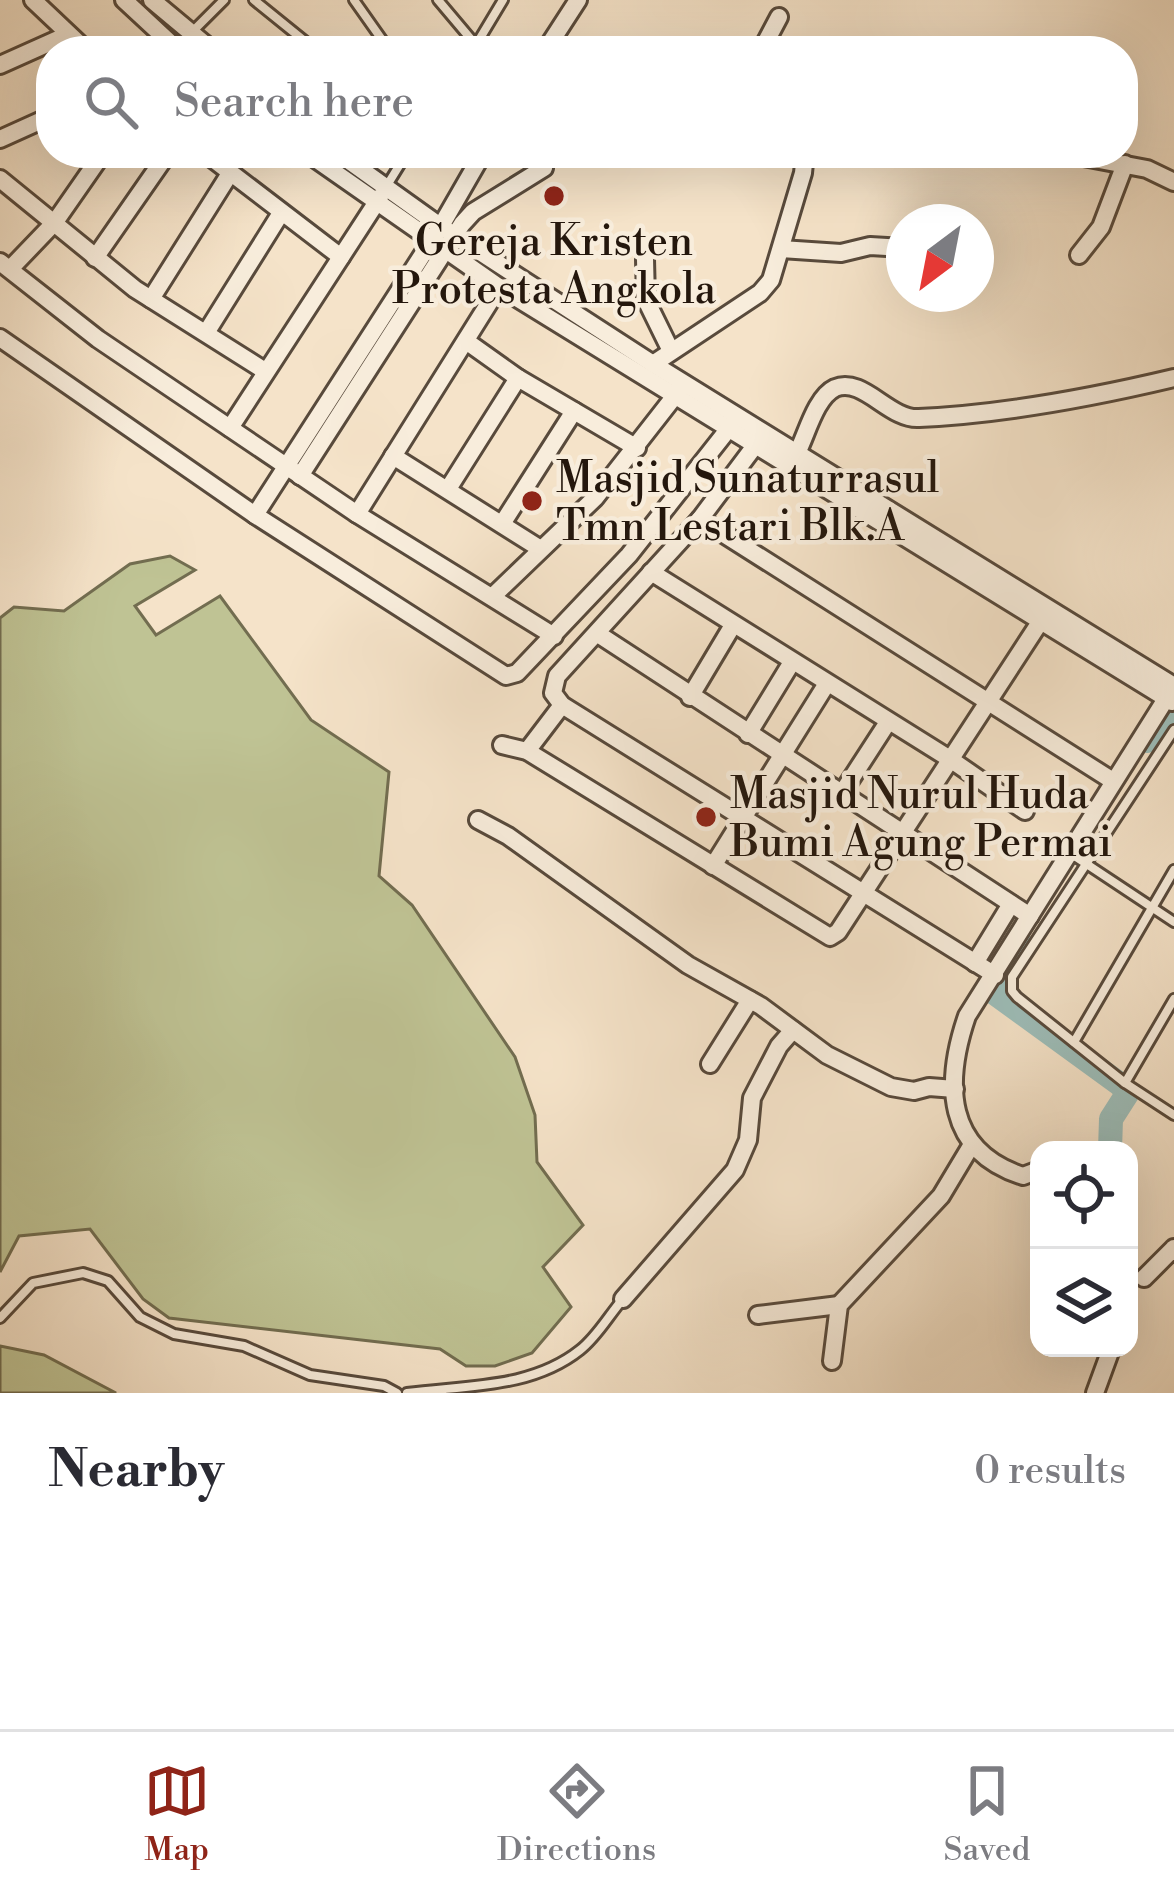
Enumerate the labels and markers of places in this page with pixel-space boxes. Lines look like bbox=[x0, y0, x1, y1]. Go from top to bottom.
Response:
marker: Gereja Kristen Protesta Angkola bbox=[541, 183, 567, 209]
place label: Gereja Kristen Protesta Angkola bbox=[392, 216, 717, 318]
place label: Masjid Sunaturrasul Tmn Lestari Blk.A bbox=[556, 453, 939, 554]
marker: Masjid Sunaturrasul Tmn Lestari Blk.A bbox=[519, 488, 545, 514]
place label: Masjid Nurul Huda Bumi Agung Permai bbox=[729, 769, 1112, 871]
marker: Masjid Nurul Huda Bumi Agung Permai bbox=[693, 804, 719, 830]

